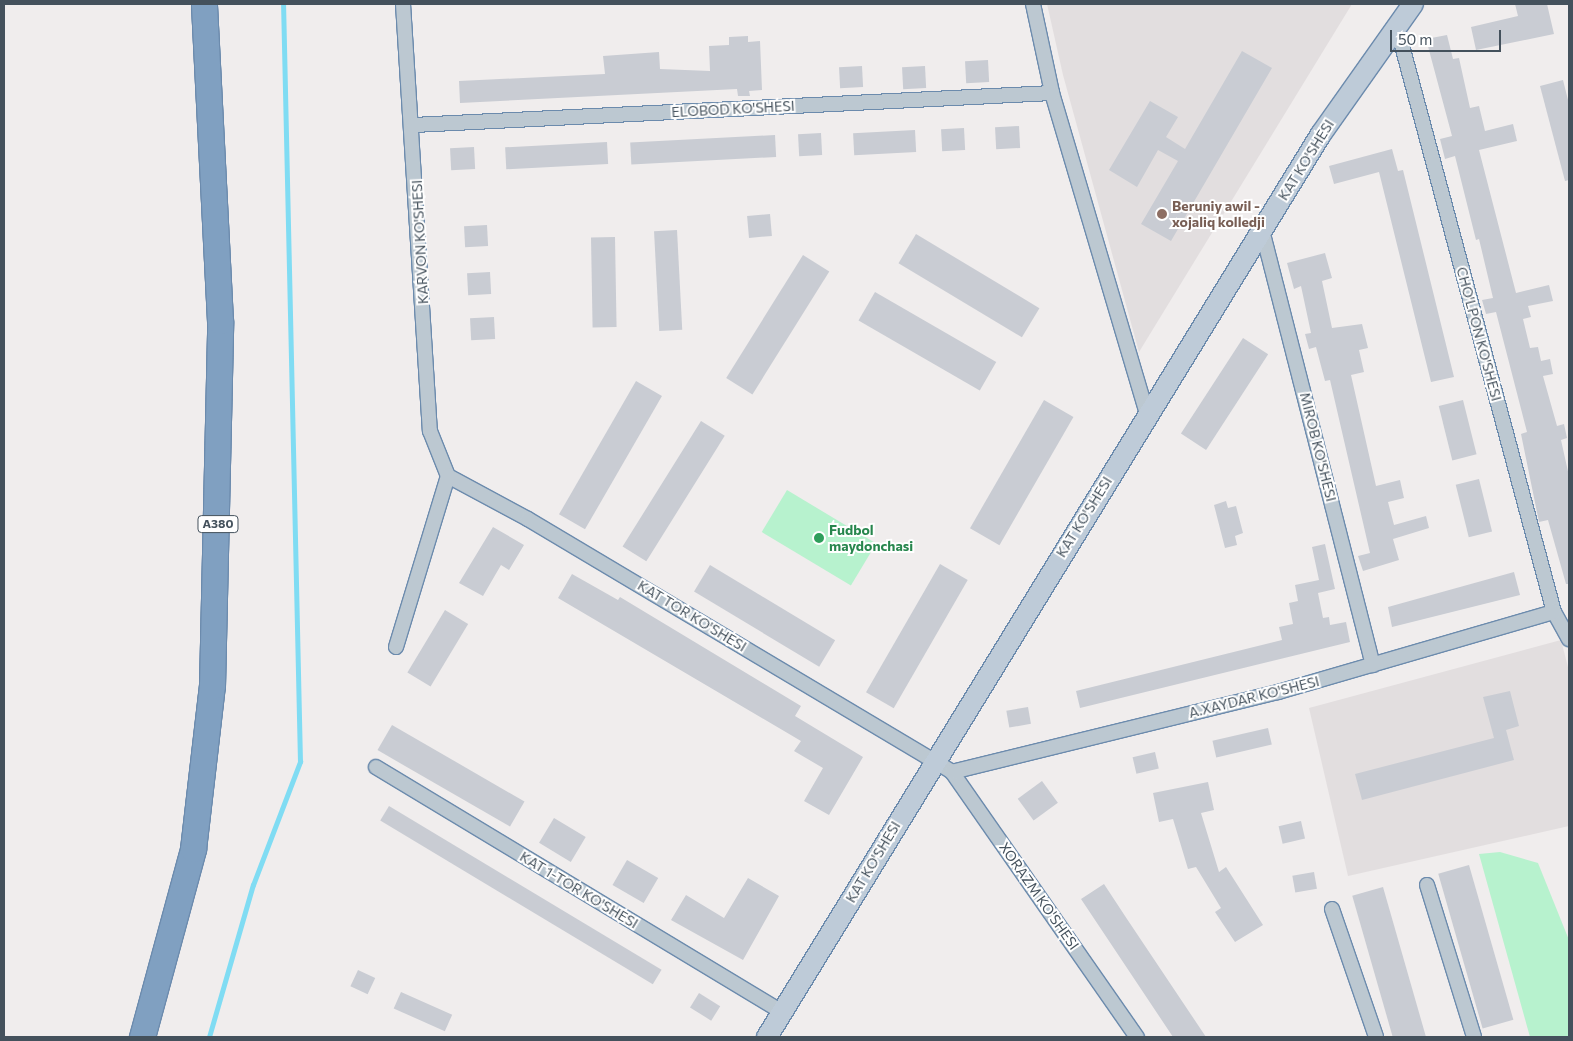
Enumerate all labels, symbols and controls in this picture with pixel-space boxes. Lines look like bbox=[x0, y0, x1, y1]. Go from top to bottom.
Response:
scale bar bbox=[1393, 20, 1504, 52]
text: 50 m bbox=[1398, 30, 1432, 48]
street label: ELOBOD KO'SHESI bbox=[671, 97, 795, 121]
street label: KAT KO'SHESI bbox=[1275, 117, 1337, 203]
street label: KARVON KO'SHESI bbox=[408, 179, 432, 305]
place label: Beruniy awil - xojaliq kolledji bbox=[1172, 198, 1265, 230]
marker: Beruniy awil - xojaliq kolledji bbox=[1156, 208, 1168, 220]
street label: CHO'LPON KO'SHESI bbox=[1453, 265, 1505, 403]
street label: MIROB KO'SHESI bbox=[1296, 391, 1340, 503]
street label: KAT KO'SHESI bbox=[1053, 474, 1115, 560]
road number: A380 bbox=[197, 514, 239, 534]
place label: Fudbol maydonchasi bbox=[829, 522, 913, 554]
marker: Fudbol maydonchasi bbox=[813, 532, 825, 544]
street label: KAT TOR KO'SHESI bbox=[635, 577, 749, 655]
street label: A.XAYDAR KO'SHESI bbox=[1187, 673, 1321, 721]
street label: KAT KO'SHESI bbox=[842, 818, 904, 906]
street label: XORAZM KO'SHESI bbox=[996, 839, 1082, 953]
street label: KAT 1-TOR KO'SHESI bbox=[517, 848, 641, 932]

